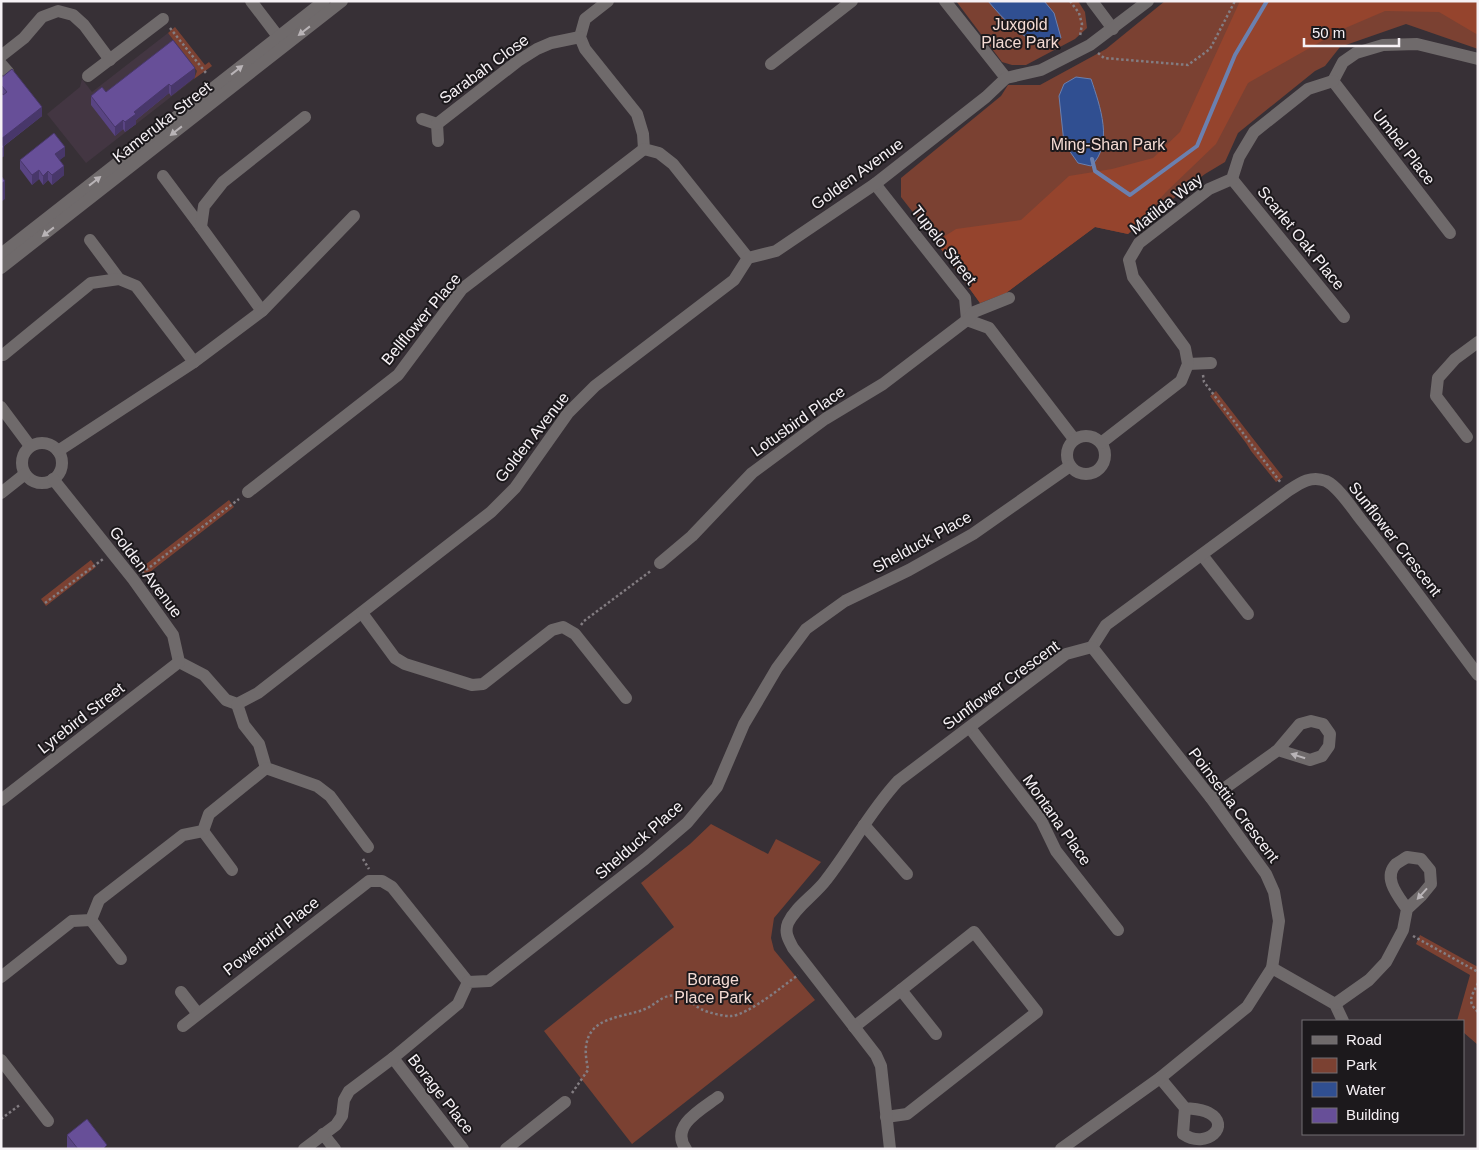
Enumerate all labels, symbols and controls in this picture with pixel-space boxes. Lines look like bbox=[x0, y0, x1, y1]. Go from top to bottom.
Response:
scale bar bbox=[1304, 15, 1399, 47]
park label: Juxgold Place Park bbox=[981, 16, 1060, 51]
text: 50 m bbox=[1312, 24, 1345, 41]
one-way arrow bbox=[298, 26, 311, 37]
street label: Sarabah Close bbox=[436, 31, 532, 107]
one-way arrow bbox=[230, 65, 243, 75]
street label: Kameruka Street bbox=[109, 78, 215, 166]
street label: Umbel Place bbox=[1369, 106, 1439, 188]
one-way arrow bbox=[170, 126, 183, 137]
street label: Golden Avenue bbox=[808, 135, 906, 213]
park label: Ming-Shan Park bbox=[1051, 136, 1166, 153]
street label: Matilda Way bbox=[1126, 170, 1206, 238]
one-way arrow bbox=[88, 175, 101, 186]
street label: Scarlet Oak Place bbox=[1254, 183, 1348, 293]
street label: Tupelo Street bbox=[908, 202, 980, 288]
one-way arrow bbox=[42, 226, 55, 237]
street label: Bellflower Place bbox=[378, 270, 464, 368]
street label: Lotusbird Place bbox=[748, 382, 848, 460]
street label: Golden Avenue bbox=[492, 389, 572, 485]
street label: Sunflower Crescent bbox=[1345, 479, 1445, 600]
street label: Shelduck Place bbox=[870, 508, 974, 576]
street label: Golden Avenue bbox=[106, 523, 186, 621]
street label: Sunflower Crescent bbox=[940, 637, 1063, 733]
street label: Lyrebird Street bbox=[35, 679, 128, 757]
street label: Poinsettia Crescent bbox=[1185, 744, 1283, 866]
one-way arrow bbox=[1291, 751, 1306, 759]
street label: Montana Place bbox=[1019, 771, 1095, 869]
street label: Shelduck Place bbox=[592, 797, 686, 883]
one-way arrow bbox=[1416, 888, 1428, 900]
street label: Powerbird Place bbox=[220, 893, 322, 979]
park label: Borage Place Park bbox=[674, 971, 753, 1006]
legend bbox=[1302, 1020, 1464, 1135]
text: Road bbox=[1346, 1031, 1382, 1048]
street label: Borage Place bbox=[405, 1051, 477, 1137]
text: Park bbox=[1346, 1056, 1377, 1073]
text: Water bbox=[1346, 1081, 1385, 1098]
text: Building bbox=[1346, 1106, 1399, 1123]

